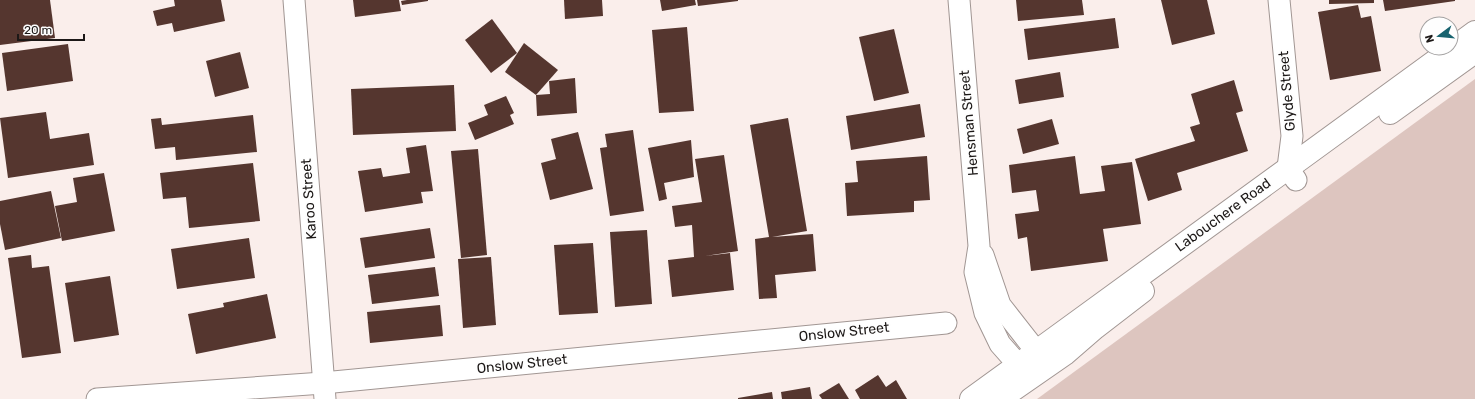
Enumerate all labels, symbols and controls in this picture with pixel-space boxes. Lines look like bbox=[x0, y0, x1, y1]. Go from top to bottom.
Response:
scale bar bbox=[18, 16, 84, 42]
north arrow bbox=[1419, 16, 1459, 56]
text: 20 m bbox=[24, 23, 52, 37]
text: N bbox=[1423, 33, 1437, 44]
street label: Glyde Street bbox=[1275, 50, 1299, 132]
street label: Hensman Street bbox=[956, 69, 982, 177]
street label: Karoo Street bbox=[298, 157, 320, 240]
street label: Labouchere Road bbox=[1172, 175, 1274, 255]
street label: Onslow Street bbox=[798, 319, 891, 345]
street label: Onslow Street bbox=[476, 351, 569, 377]

